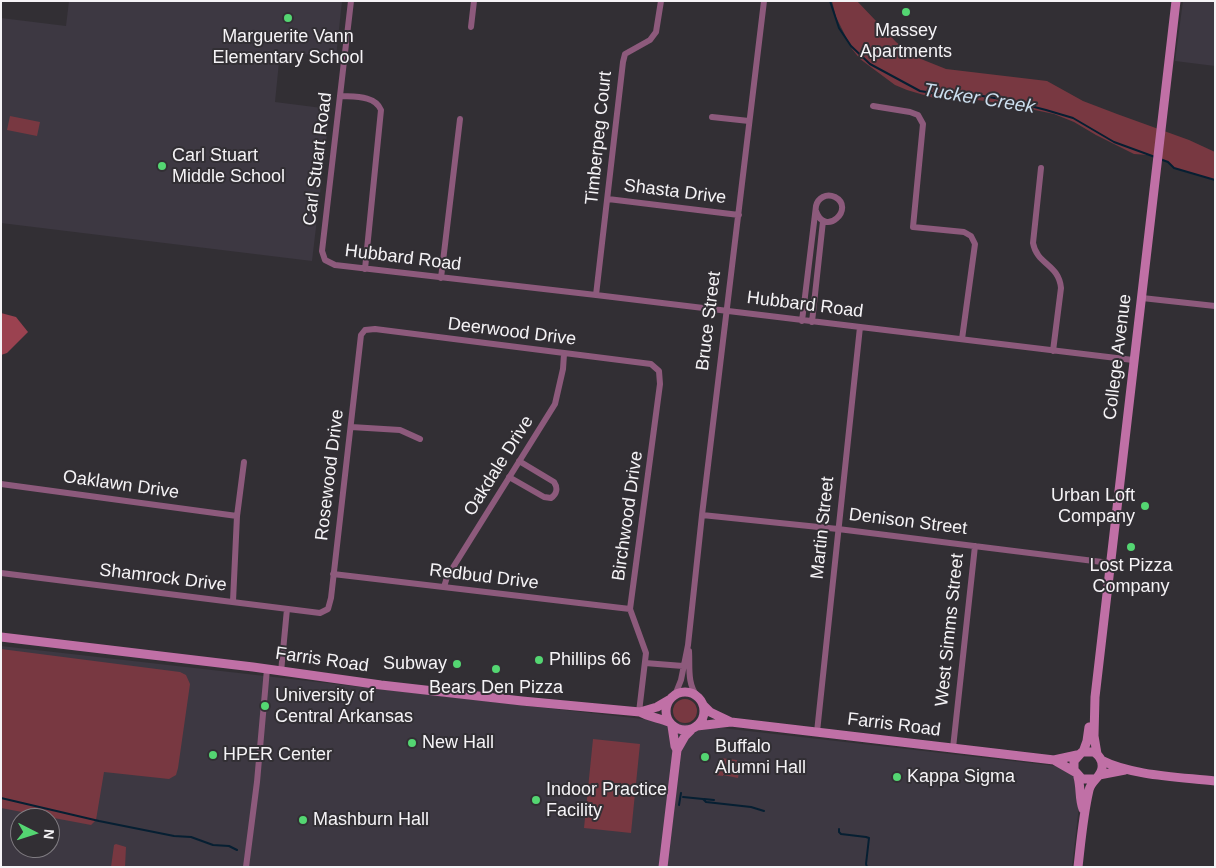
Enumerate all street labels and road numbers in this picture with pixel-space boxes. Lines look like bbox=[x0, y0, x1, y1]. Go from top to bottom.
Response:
street label: Timberpeg Court bbox=[581, 70, 617, 206]
street label: Carl Stuart Road bbox=[299, 91, 337, 227]
street label: Shasta Drive bbox=[623, 175, 727, 209]
street label: Hubbard Road bbox=[344, 240, 462, 276]
street label: Bruce Street bbox=[692, 270, 726, 372]
street label: Hubbard Road bbox=[746, 287, 864, 323]
street label: College Avenue bbox=[1100, 293, 1136, 421]
street label: Deerwood Drive bbox=[447, 313, 577, 351]
street label: Rosewood Drive bbox=[311, 408, 349, 542]
street label: Oakdale Drive bbox=[460, 412, 538, 520]
street label: Birchwood Drive bbox=[608, 450, 648, 582]
street label: Oaklawn Drive bbox=[62, 466, 180, 504]
street label: Martin Street bbox=[807, 476, 839, 580]
street label: Denison Street bbox=[848, 504, 968, 540]
street label: West Simms Street bbox=[931, 552, 969, 708]
street label: Shamrock Drive bbox=[98, 559, 228, 597]
street label: Redbud Drive bbox=[428, 560, 540, 594]
street label: Farris Road bbox=[274, 643, 370, 677]
street label: Farris Road bbox=[846, 709, 942, 741]

